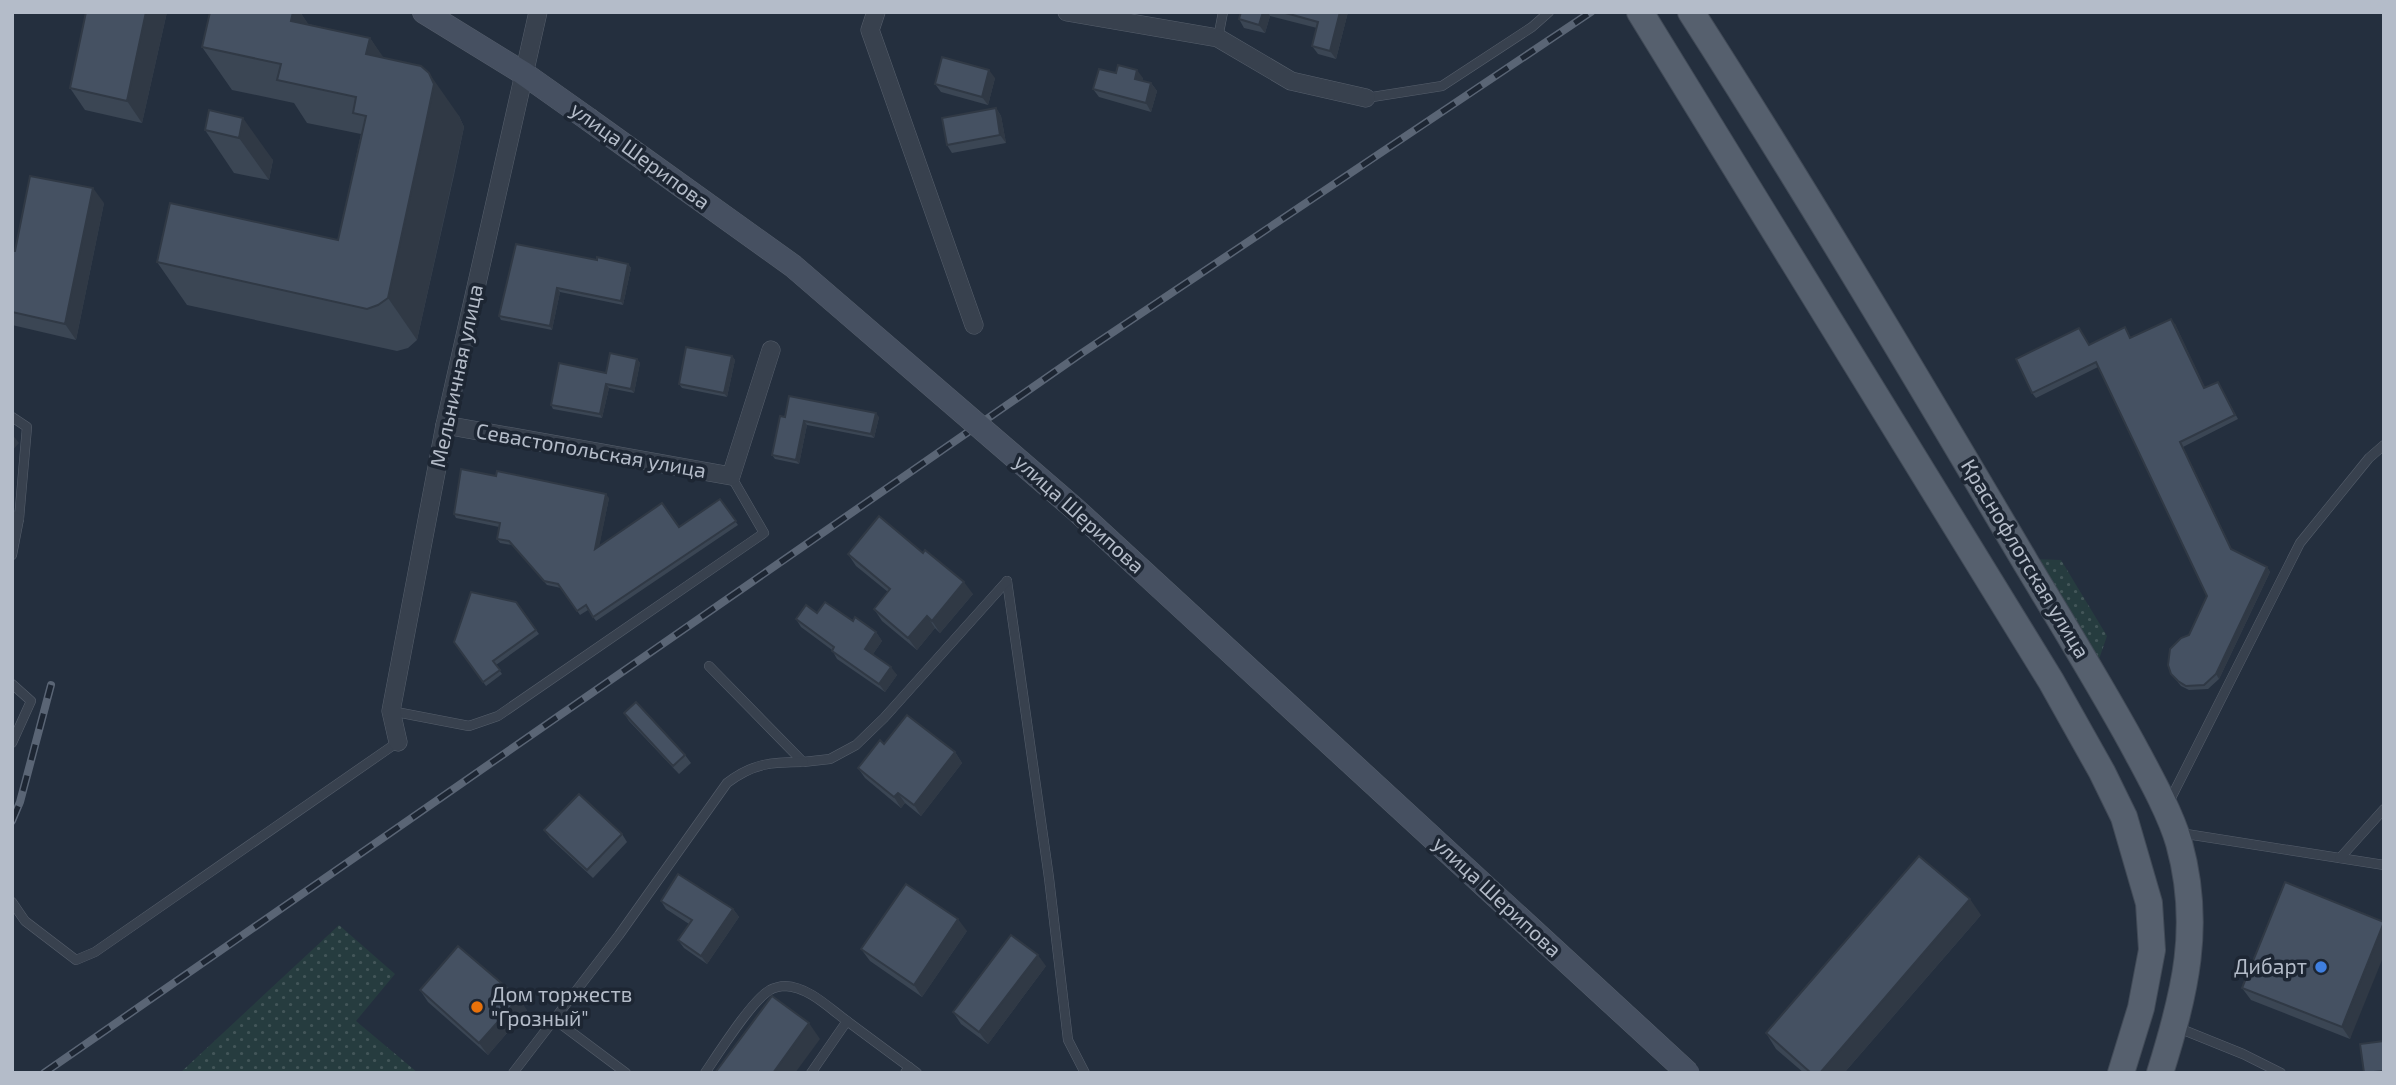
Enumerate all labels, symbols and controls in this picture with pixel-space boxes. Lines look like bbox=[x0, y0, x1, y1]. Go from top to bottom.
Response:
street label: улица Шерипова bbox=[566, 96, 715, 215]
street label: Мельничная улица bbox=[424, 282, 488, 470]
street label: Севастопольская улица bbox=[474, 417, 708, 483]
street label: улица Шерипова bbox=[1009, 448, 1150, 578]
street label: Краснофлотская улица bbox=[1956, 454, 2096, 663]
street label: улица Шерипова bbox=[1428, 830, 1567, 962]
place label: Дибарт bbox=[2234, 953, 2307, 978]
marker: Дибарт bbox=[2313, 959, 2329, 975]
place label: Дом торжеств "Грозный" bbox=[491, 981, 632, 1030]
marker: Дом торжеств "Грозный" bbox=[469, 999, 485, 1015]

